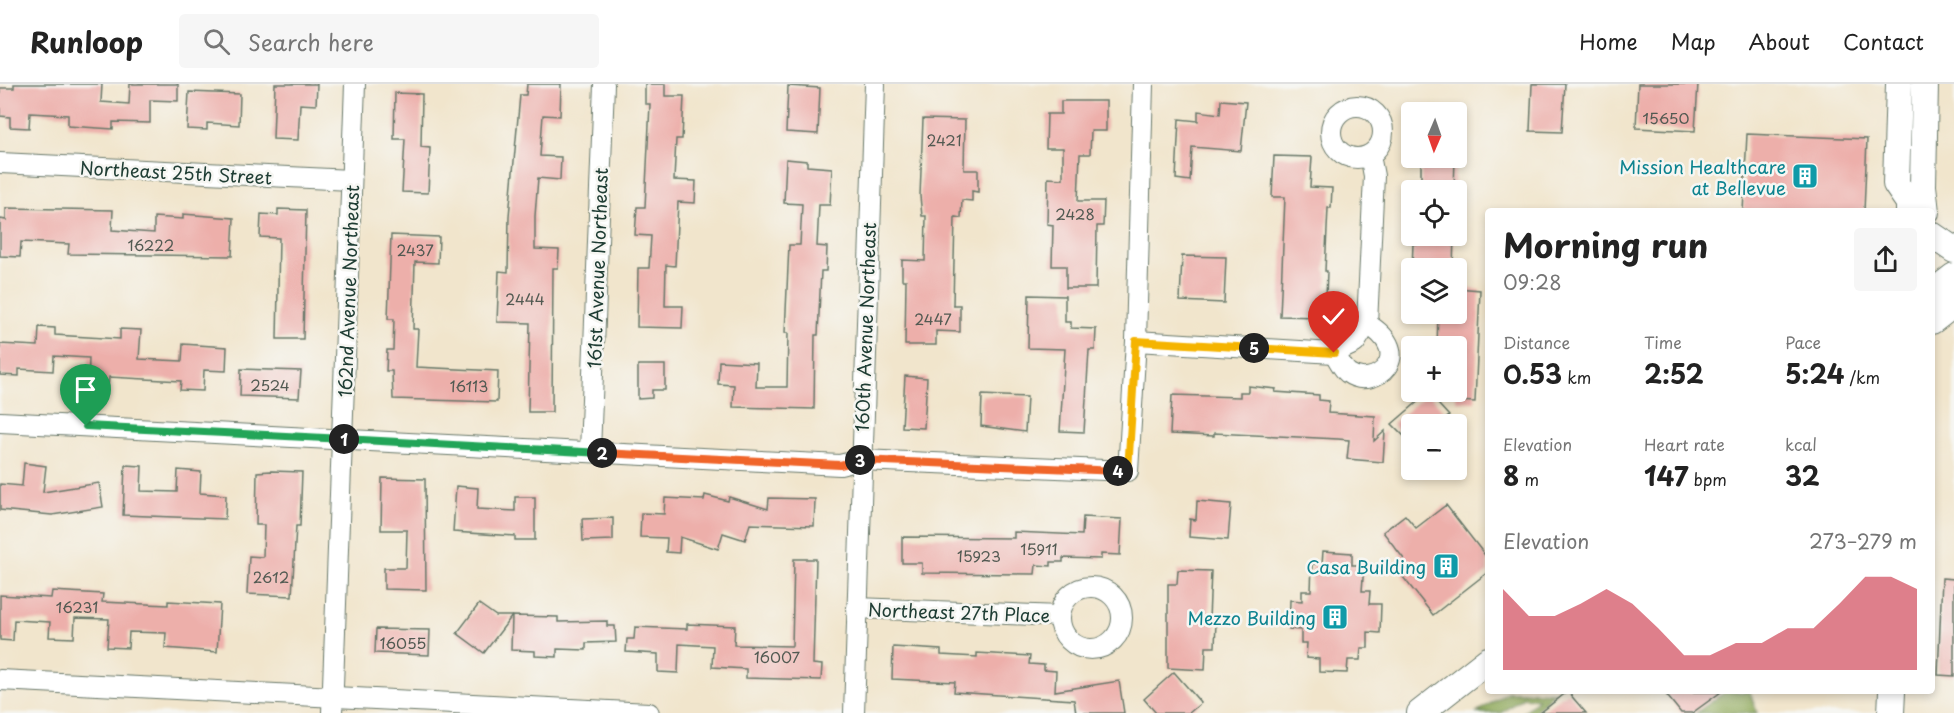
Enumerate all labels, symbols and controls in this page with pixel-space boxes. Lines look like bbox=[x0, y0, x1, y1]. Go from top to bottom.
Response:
search box bbox=[179, 14, 599, 68]
text: Runloop bbox=[30, 20, 143, 63]
icon: search bbox=[200, 25, 233, 58]
text: Search here bbox=[248, 25, 374, 58]
text: Home bbox=[1579, 25, 1638, 57]
text: Map bbox=[1671, 25, 1716, 57]
text: About bbox=[1749, 25, 1810, 57]
text: Contact bbox=[1843, 25, 1924, 57]
north arrow bbox=[1401, 102, 1467, 168]
map controls bbox=[1401, 102, 1467, 480]
house number: 15650 bbox=[1643, 106, 1689, 129]
house number: 2421 bbox=[926, 128, 962, 151]
street label: Northeast 25th Street bbox=[79, 153, 273, 191]
place label: Mission Healthcare at Bellevue bbox=[1619, 153, 1786, 201]
building icon: Mission Healthcare at Bellevue bbox=[1790, 161, 1820, 191]
street label: 161st Avenue Northeast bbox=[580, 167, 614, 369]
button: locate bbox=[1401, 180, 1467, 246]
street label: 162nd Avenue Northeast bbox=[331, 184, 365, 398]
house number: 2428 bbox=[1055, 202, 1095, 225]
text: Morning run bbox=[1503, 219, 1708, 269]
street label: 160th Avenue Northeast bbox=[848, 222, 882, 432]
button: share bbox=[1854, 228, 1917, 291]
house number: 16222 bbox=[128, 233, 174, 256]
house number: 2437 bbox=[396, 238, 434, 261]
button: layers bbox=[1401, 258, 1467, 324]
text: 09:28 bbox=[1503, 267, 1562, 297]
house number: 2444 bbox=[505, 287, 545, 310]
pin bbox=[1308, 291, 1359, 353]
icon: check bbox=[1317, 300, 1350, 333]
house number: 2447 bbox=[914, 307, 952, 330]
text: Distance bbox=[1503, 330, 1570, 354]
text: Time bbox=[1644, 330, 1682, 354]
text: Pace bbox=[1785, 330, 1821, 354]
pin: 5 bbox=[1239, 333, 1269, 363]
text: 5 bbox=[1249, 336, 1259, 360]
button: + bbox=[1401, 336, 1467, 402]
text: 0.53 bbox=[1503, 354, 1562, 393]
text: 2:52 bbox=[1644, 354, 1704, 393]
text: 5:24 bbox=[1785, 354, 1844, 393]
pin bbox=[60, 364, 111, 426]
text: km bbox=[1562, 365, 1591, 389]
text: /km bbox=[1844, 365, 1880, 389]
icon: arrive bbox=[69, 373, 102, 406]
house number: 2524 bbox=[250, 373, 290, 396]
house number: 16113 bbox=[450, 374, 488, 397]
button: − bbox=[1401, 414, 1467, 480]
pin: 1 bbox=[329, 424, 359, 454]
text: 1 bbox=[340, 427, 348, 451]
text: Elevation bbox=[1503, 432, 1572, 456]
text: Heart rate bbox=[1644, 432, 1725, 456]
text: kcal bbox=[1785, 432, 1817, 456]
pin: 2 bbox=[587, 438, 617, 468]
text: 2 bbox=[596, 441, 608, 465]
pin: 3 bbox=[845, 445, 875, 475]
text: 3 bbox=[855, 448, 865, 472]
pin: 4 bbox=[1103, 456, 1133, 486]
text: 8 bbox=[1503, 456, 1519, 495]
text: 147 bbox=[1644, 456, 1689, 495]
text: 32 bbox=[1785, 456, 1820, 495]
text: 4 bbox=[1113, 459, 1123, 483]
text: m bbox=[1519, 467, 1539, 491]
text: bpm bbox=[1689, 467, 1727, 491]
text: Elevation bbox=[1503, 526, 1589, 556]
text: 273–279 m bbox=[1809, 526, 1917, 556]
house number: 15911 bbox=[1020, 537, 1058, 560]
house number: 15923 bbox=[957, 544, 1001, 567]
building icon: Casa Building bbox=[1431, 551, 1461, 581]
place label: Casa Building bbox=[1306, 553, 1426, 580]
house number: 2612 bbox=[253, 565, 289, 588]
house number: 16231 bbox=[56, 595, 98, 618]
street label: Northeast 27th Place bbox=[868, 595, 1050, 629]
building icon: Mezzo Building bbox=[1320, 602, 1350, 632]
place label: Mezzo Building bbox=[1187, 604, 1316, 631]
house number: 16055 bbox=[380, 631, 426, 654]
house number: 16007 bbox=[754, 645, 801, 668]

